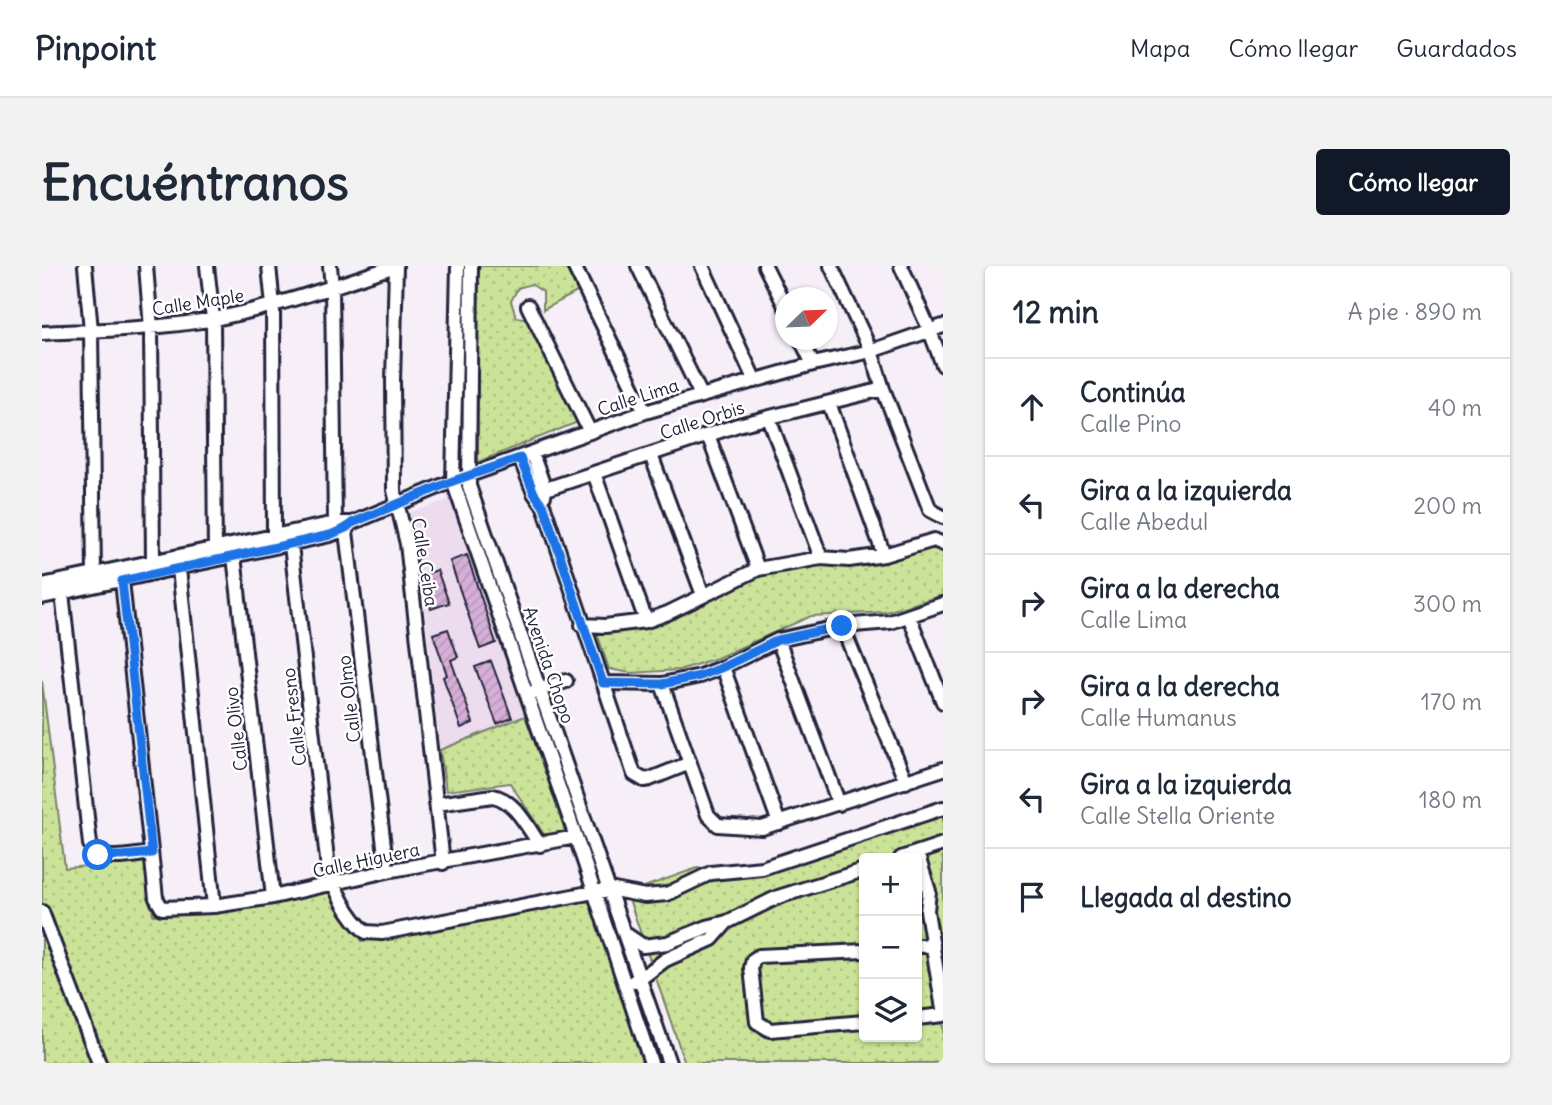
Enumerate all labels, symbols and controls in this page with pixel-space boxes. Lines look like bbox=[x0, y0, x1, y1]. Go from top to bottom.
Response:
text: Pinpoint bbox=[35, 27, 156, 69]
text: Mapa bbox=[1130, 33, 1190, 63]
text: Cómo llegar bbox=[1228, 33, 1358, 63]
text: Guardados bbox=[1396, 33, 1517, 63]
button: Cómo llegar bbox=[1316, 149, 1510, 215]
text: Encuéntranos bbox=[42, 152, 349, 213]
street label: Calle Maple bbox=[150, 283, 246, 321]
north arrow bbox=[775, 287, 838, 350]
text: 12 min bbox=[1013, 293, 1099, 331]
text: A pie · 890 m bbox=[1348, 297, 1482, 326]
street label: Calle Lima bbox=[595, 373, 681, 421]
text: Continúa bbox=[1080, 376, 1186, 409]
icon: ahead bbox=[1013, 388, 1051, 426]
text: 40 m bbox=[1428, 393, 1482, 422]
street label: Calle Orbis bbox=[657, 396, 747, 444]
text: Calle Pino bbox=[1080, 409, 1181, 438]
text: Gira a la izquierda bbox=[1080, 474, 1292, 507]
icon: left bbox=[1013, 486, 1051, 524]
text: 200 m bbox=[1413, 491, 1482, 520]
text: Calle Abedul bbox=[1080, 507, 1208, 536]
street label: Calle Ceiba bbox=[407, 516, 443, 608]
text: Gira a la derecha bbox=[1080, 572, 1280, 605]
icon: right bbox=[1013, 584, 1051, 622]
text: 300 m bbox=[1413, 589, 1482, 618]
street label: Avenida Chopo bbox=[518, 603, 580, 727]
text: Calle Lima bbox=[1080, 605, 1187, 634]
route end bbox=[826, 610, 857, 641]
street label: Calle Olmo bbox=[332, 654, 366, 744]
street label: Calle Fresno bbox=[277, 667, 311, 767]
text: Gira a la derecha bbox=[1080, 670, 1280, 703]
icon: right bbox=[1013, 682, 1051, 720]
street label: Calle Olivo bbox=[219, 685, 253, 773]
text: 170 m bbox=[1421, 687, 1482, 716]
text: Calle Humanus bbox=[1080, 703, 1237, 732]
text: Gira a la izquierda bbox=[1080, 768, 1292, 801]
icon: left bbox=[1013, 780, 1051, 818]
text: 180 m bbox=[1419, 785, 1482, 814]
text: Calle Stella Oriente bbox=[1080, 801, 1275, 830]
street label: Calle Higuera bbox=[311, 837, 421, 883]
route start bbox=[82, 839, 113, 870]
map controls bbox=[859, 853, 922, 1042]
button: + bbox=[859, 853, 922, 916]
icon: arrive bbox=[1013, 878, 1051, 916]
text: Llegada al destino bbox=[1080, 881, 1292, 914]
button: − bbox=[859, 916, 922, 979]
button: layers bbox=[859, 979, 922, 1042]

